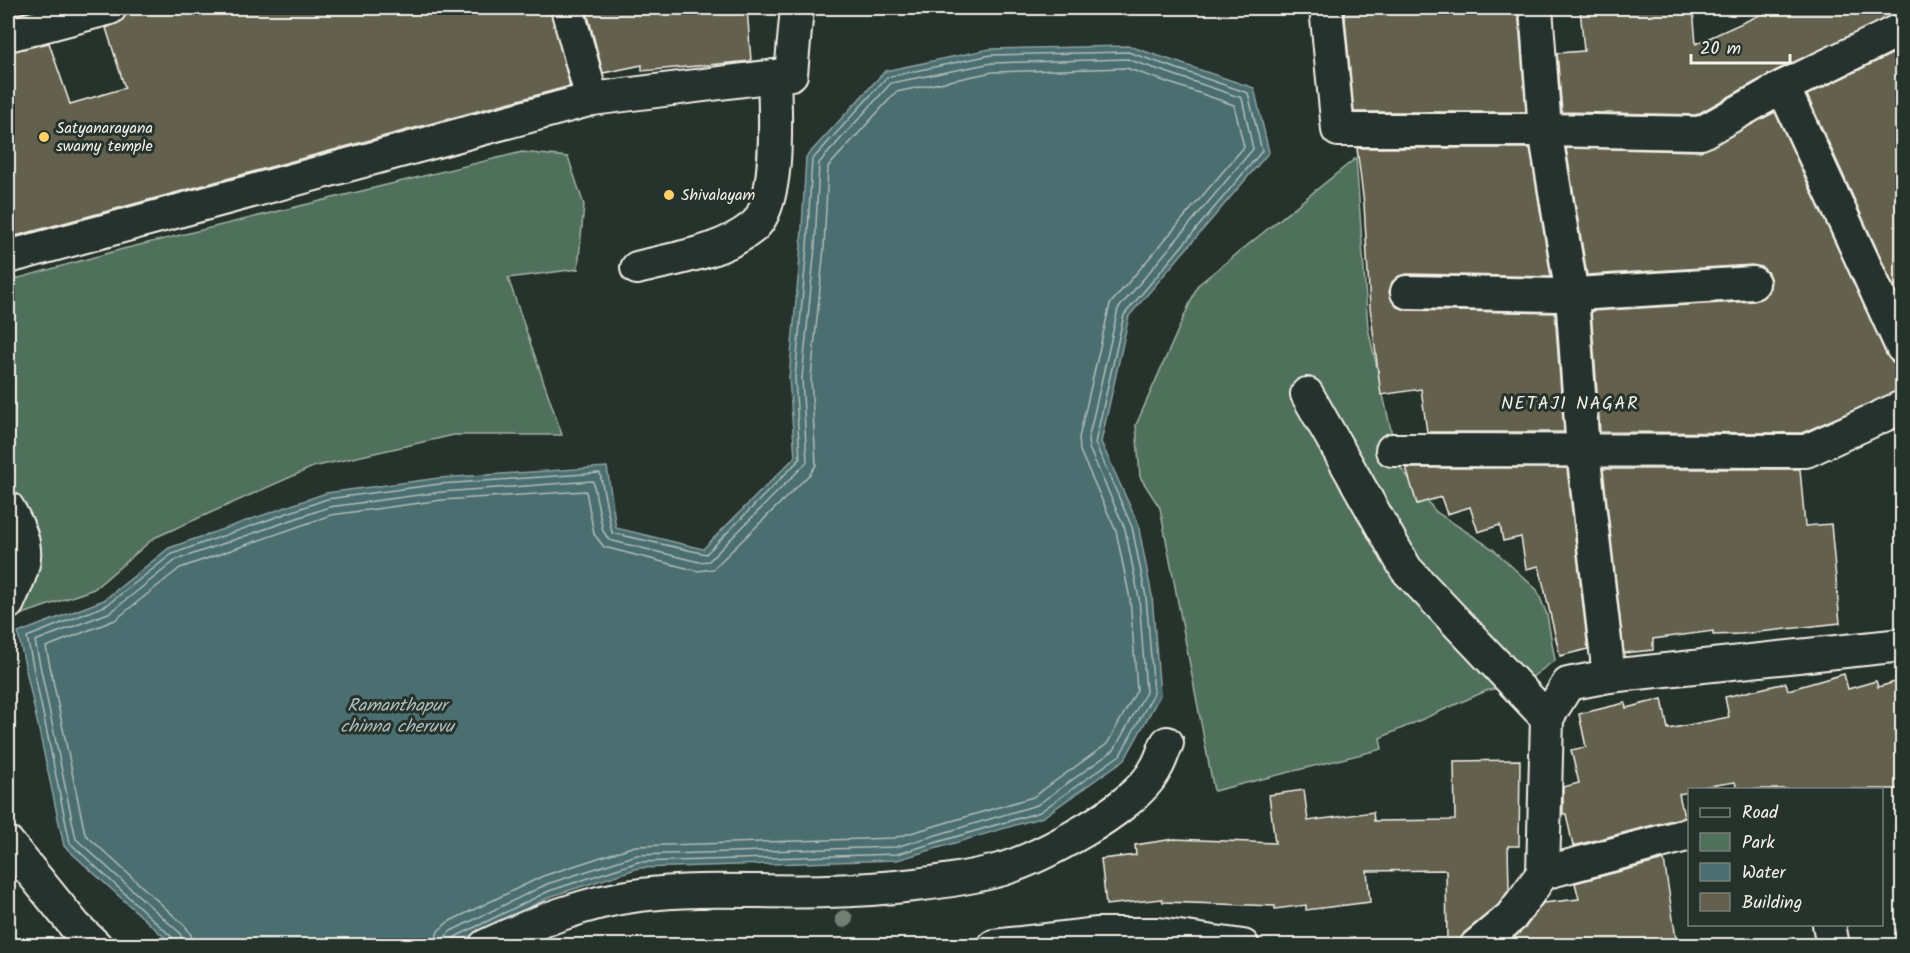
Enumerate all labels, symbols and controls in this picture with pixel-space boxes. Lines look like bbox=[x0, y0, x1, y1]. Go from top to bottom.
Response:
scale bar bbox=[1691, 27, 1790, 65]
text: 20 m bbox=[1700, 35, 1741, 64]
place label: Satyanarayana swamy temple bbox=[56, 116, 153, 159]
marker: Satyanarayana swamy temple bbox=[37, 130, 51, 144]
place label: Shivalayam bbox=[681, 183, 756, 208]
marker: Shivalayam bbox=[662, 188, 676, 202]
district label: NETAJI NAGAR bbox=[1501, 390, 1639, 419]
water label: Ramanthapur chinna cheruvu bbox=[340, 692, 456, 742]
legend bbox=[1688, 788, 1883, 926]
text: Road bbox=[1742, 799, 1779, 828]
text: Park bbox=[1742, 829, 1775, 858]
text: Water bbox=[1742, 859, 1787, 888]
text: Building bbox=[1742, 889, 1802, 918]

